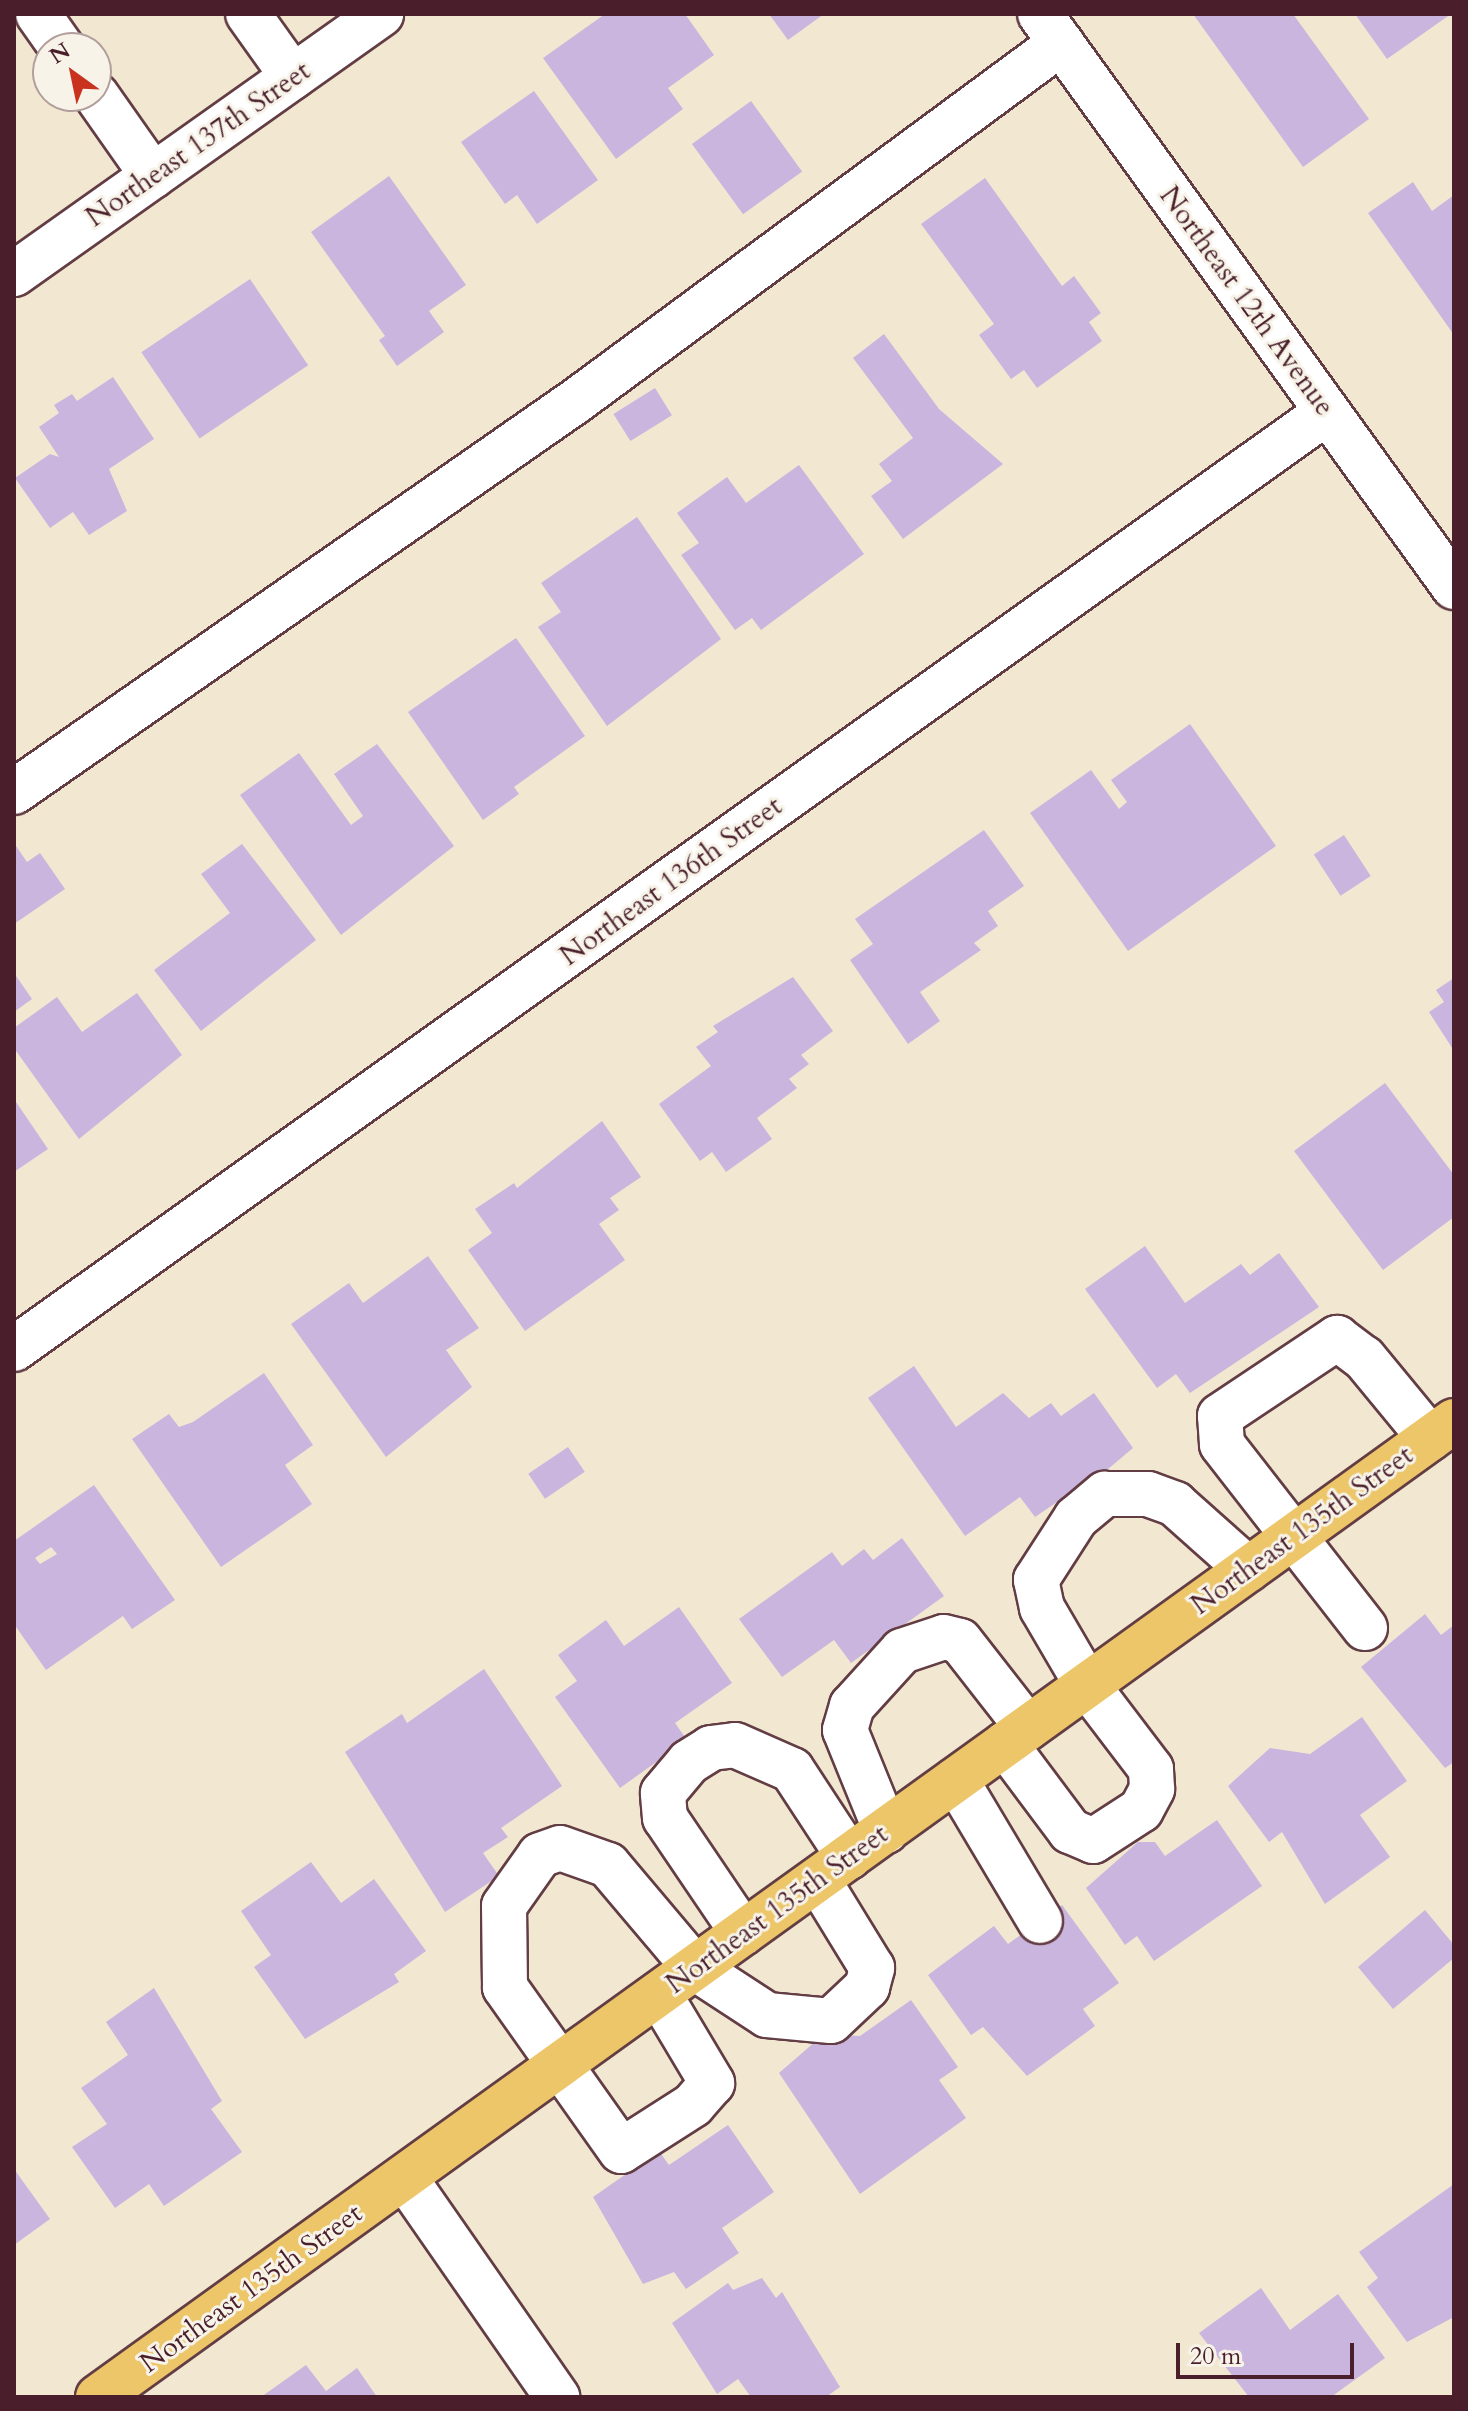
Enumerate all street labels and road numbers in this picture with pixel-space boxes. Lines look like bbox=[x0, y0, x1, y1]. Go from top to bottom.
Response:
street label: Northeast 137th Street bbox=[79, 54, 317, 234]
street label: Northeast 12th Avenue bbox=[1153, 180, 1341, 422]
street label: Northeast 136th Street bbox=[553, 789, 789, 973]
street label: Northeast 135th Street bbox=[1184, 1438, 1420, 1622]
street label: Northeast 135th Street bbox=[659, 1817, 895, 2001]
street label: Northeast 135th Street bbox=[133, 2196, 369, 2380]

